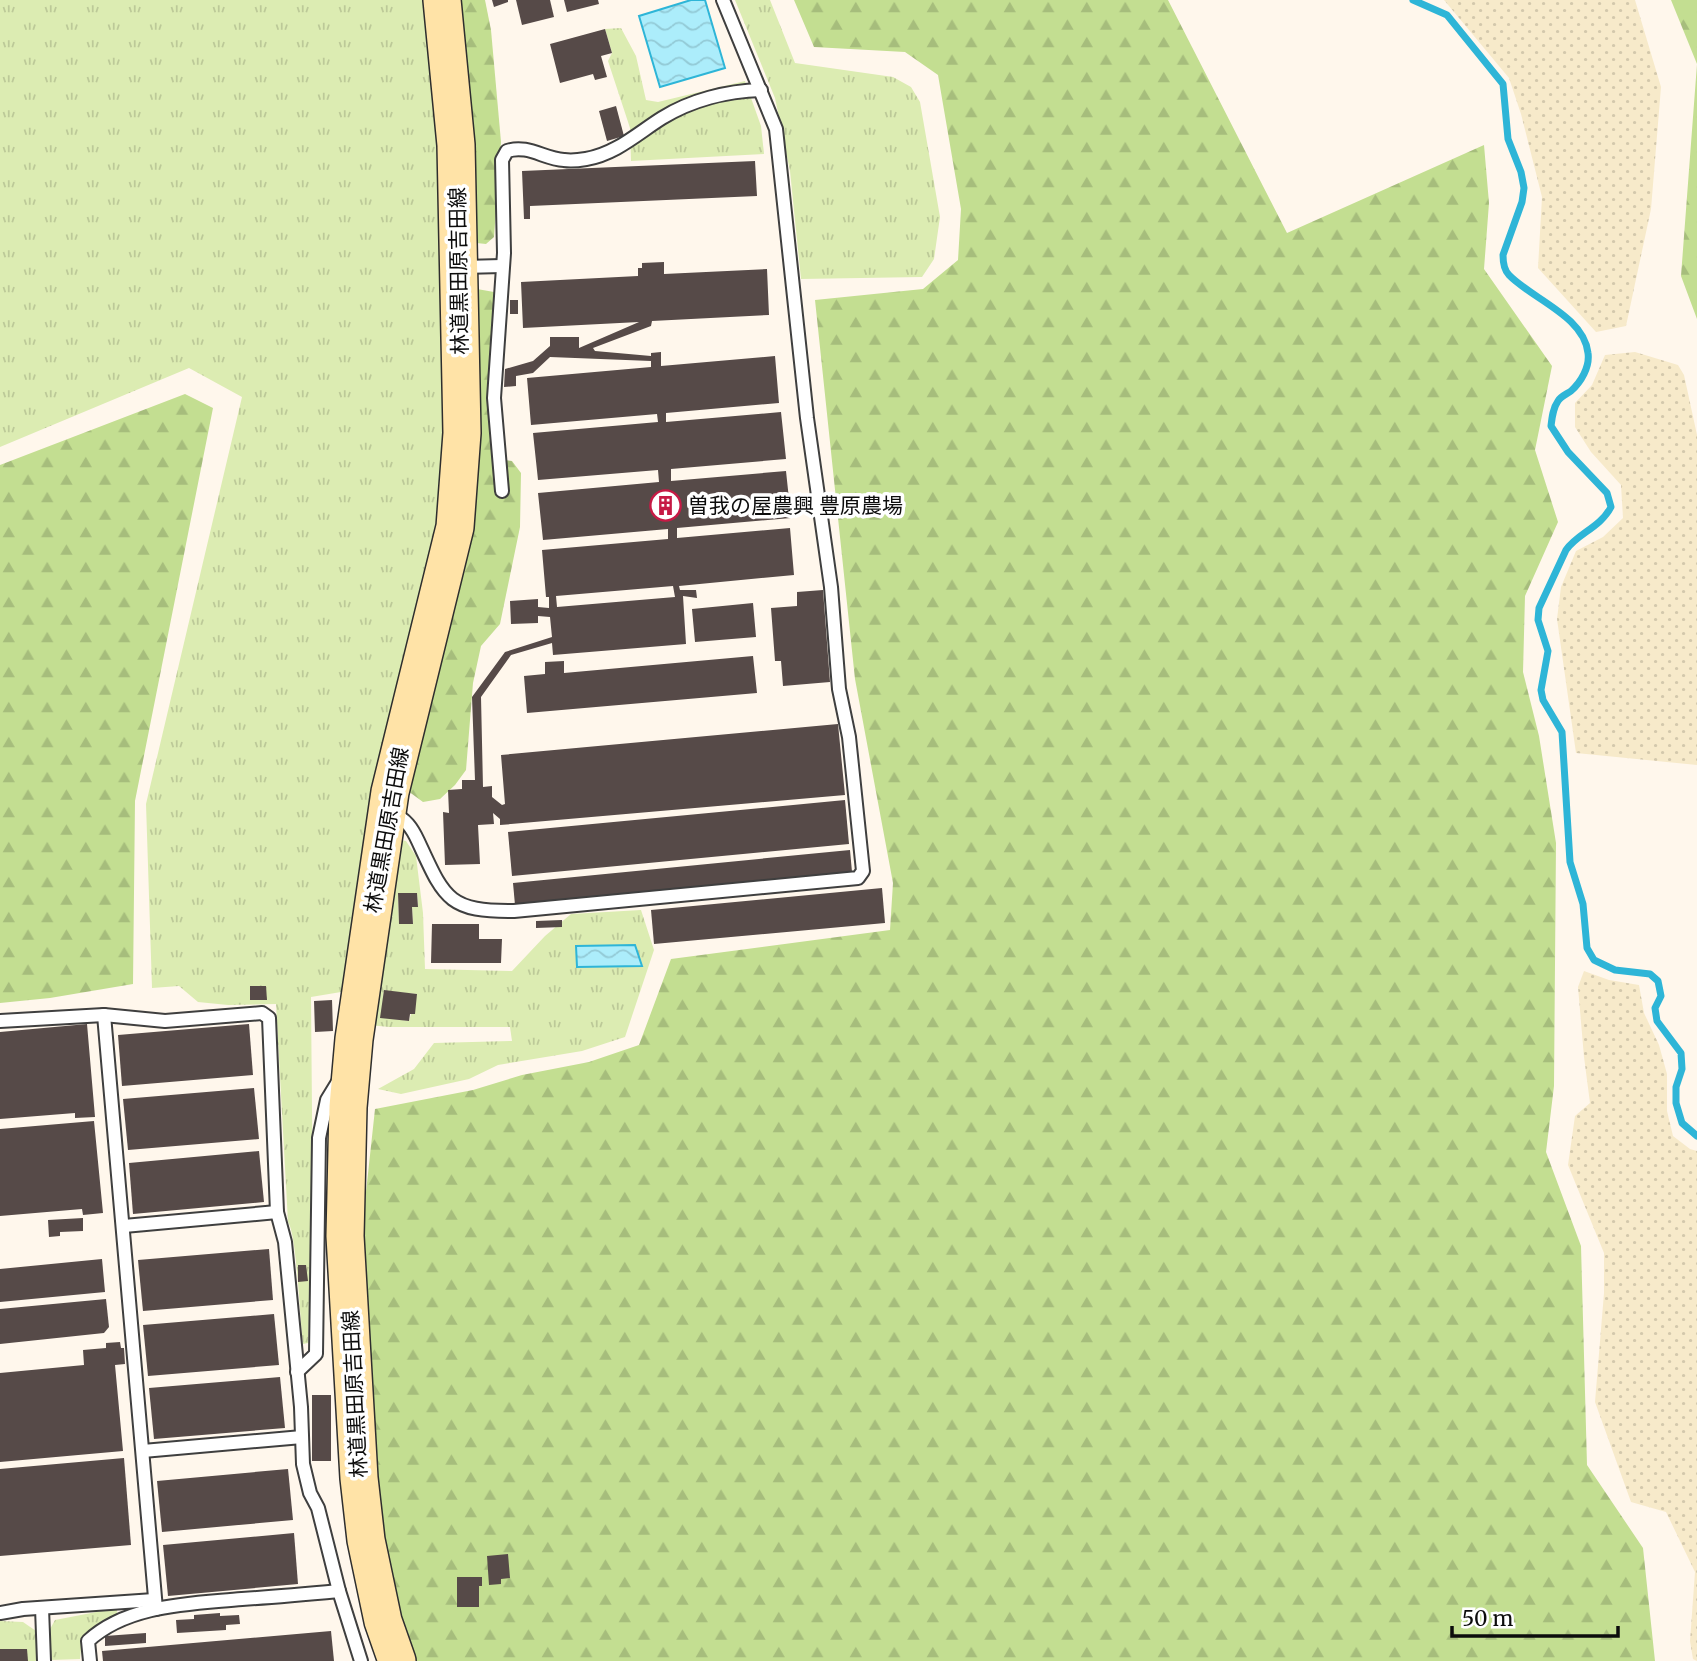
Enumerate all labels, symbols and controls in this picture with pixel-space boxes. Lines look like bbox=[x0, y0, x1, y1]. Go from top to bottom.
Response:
street label: 林道黒田原吉田線 bbox=[444, 187, 473, 355]
building icon: 曽我の屋農興 豊原農場 bbox=[648, 489, 682, 523]
place label: 曽我の屋農興 豊原農場 bbox=[688, 492, 903, 519]
street label: 林道黒田原吉田線 bbox=[359, 745, 414, 915]
street label: 林道黒田原吉田線 bbox=[337, 1309, 372, 1479]
scale bar bbox=[1452, 1594, 1618, 1638]
text: 50 m bbox=[1462, 1605, 1513, 1632]

